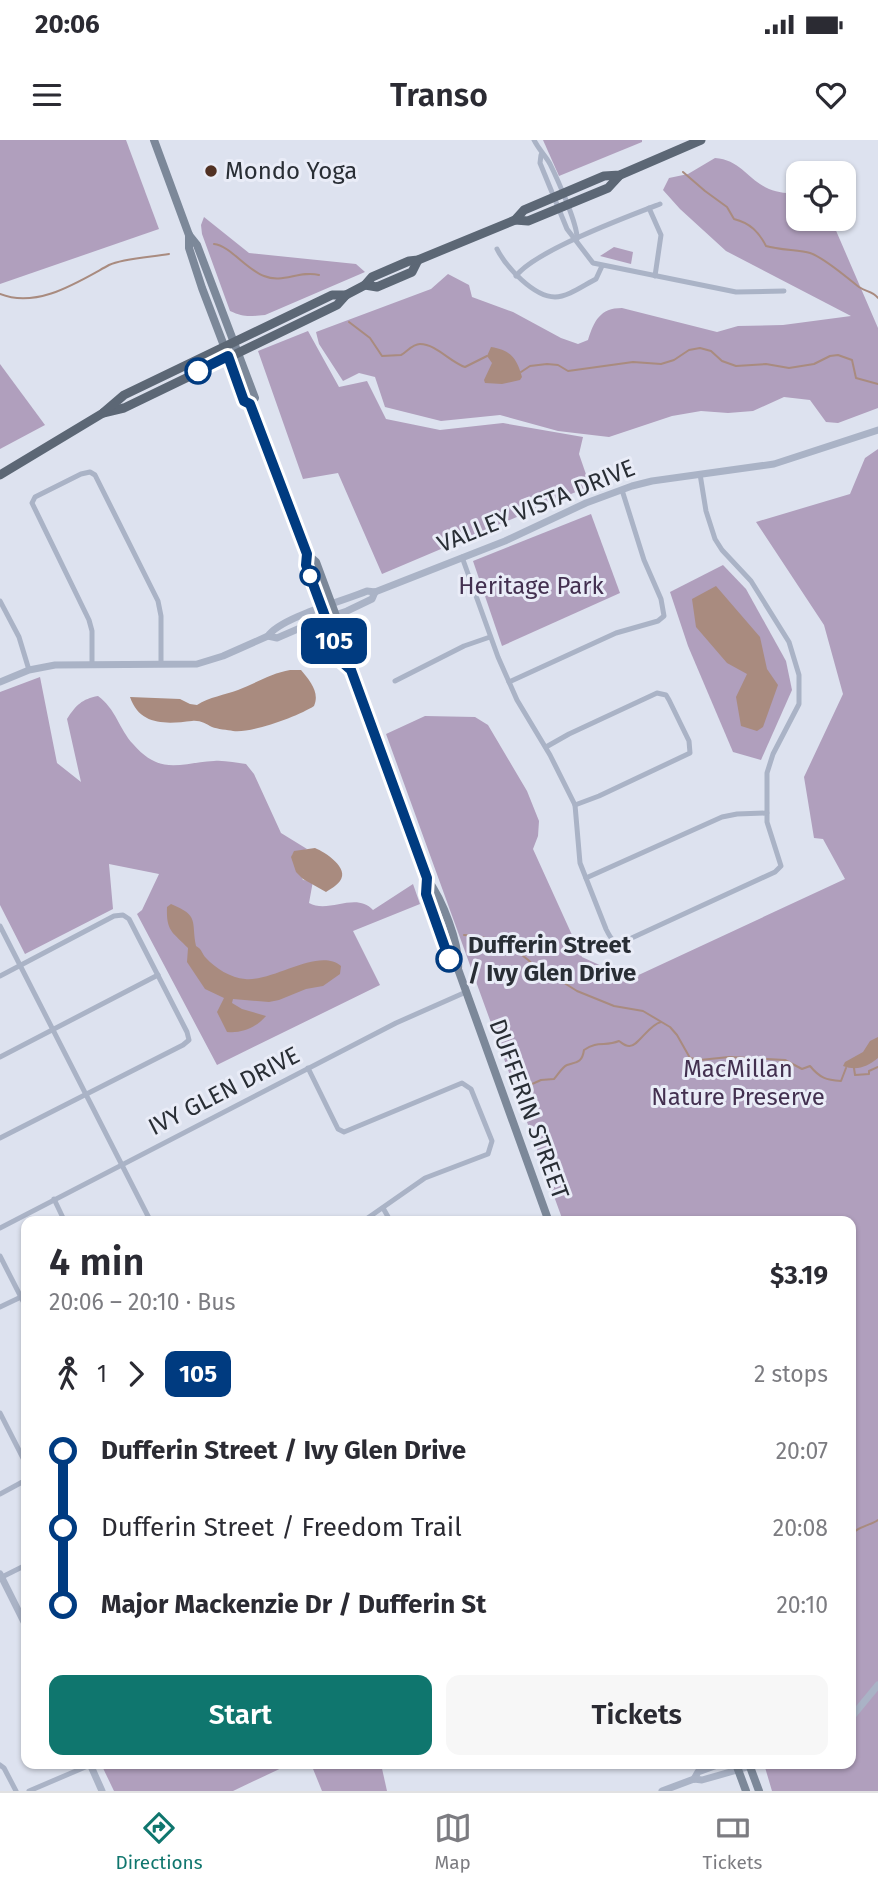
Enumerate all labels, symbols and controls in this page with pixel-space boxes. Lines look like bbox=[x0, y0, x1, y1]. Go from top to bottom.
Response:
text: 20:06 bbox=[35, 9, 100, 40]
icon: menu bbox=[28, 76, 66, 114]
text: Transo bbox=[390, 76, 488, 114]
icon: heart bbox=[812, 76, 850, 114]
place label: Mondo Yoga bbox=[225, 157, 357, 185]
map controls bbox=[786, 161, 856, 231]
button: locate bbox=[786, 161, 856, 231]
marker: Mondo Yoga bbox=[203, 163, 219, 179]
unlabelled marker bbox=[185, 358, 211, 384]
street label: VALLEY VISTA DRIVE bbox=[433, 454, 639, 558]
unlabelled marker bbox=[300, 566, 320, 586]
park label: Heritage Park bbox=[458, 572, 604, 600]
line badge: 105 bbox=[294, 618, 374, 664]
text: 105 bbox=[315, 627, 353, 655]
place label: Dufferin Street / Ivy Glen Drive bbox=[468, 931, 636, 987]
marker: Dufferin Street / Ivy Glen Drive bbox=[436, 946, 462, 972]
street label: DUFFERIN STREET bbox=[483, 1015, 575, 1203]
street label: IVY GLEN DRIVE bbox=[144, 1041, 304, 1141]
park label: MacMillan Nature Preserve bbox=[651, 1055, 825, 1111]
text: 4 min bbox=[49, 1239, 144, 1285]
text: $3.19 bbox=[770, 1260, 828, 1291]
text: 20:06 – 20:10 · Bus bbox=[49, 1288, 235, 1316]
icon: walk bbox=[49, 1355, 87, 1393]
icon: forward bbox=[117, 1355, 155, 1393]
text: 1 bbox=[97, 1360, 107, 1388]
text: 105 bbox=[179, 1360, 217, 1388]
text: 2 stops bbox=[754, 1360, 828, 1388]
text: Dufferin Street / Ivy Glen Drive bbox=[101, 1435, 466, 1466]
text: 20:07 bbox=[776, 1437, 828, 1465]
text: Dufferin Street / Freedom Trail bbox=[101, 1512, 462, 1543]
text: 20:08 bbox=[773, 1514, 828, 1542]
text: Major Mackenzie Dr / Dufferin St bbox=[101, 1589, 486, 1620]
text: 20:10 bbox=[776, 1591, 828, 1619]
button: Start bbox=[49, 1675, 432, 1755]
button: Tickets bbox=[446, 1675, 828, 1755]
tab: Directions bbox=[115, 1809, 203, 1874]
tab: Map bbox=[434, 1809, 472, 1874]
tab: Tickets bbox=[703, 1809, 763, 1874]

